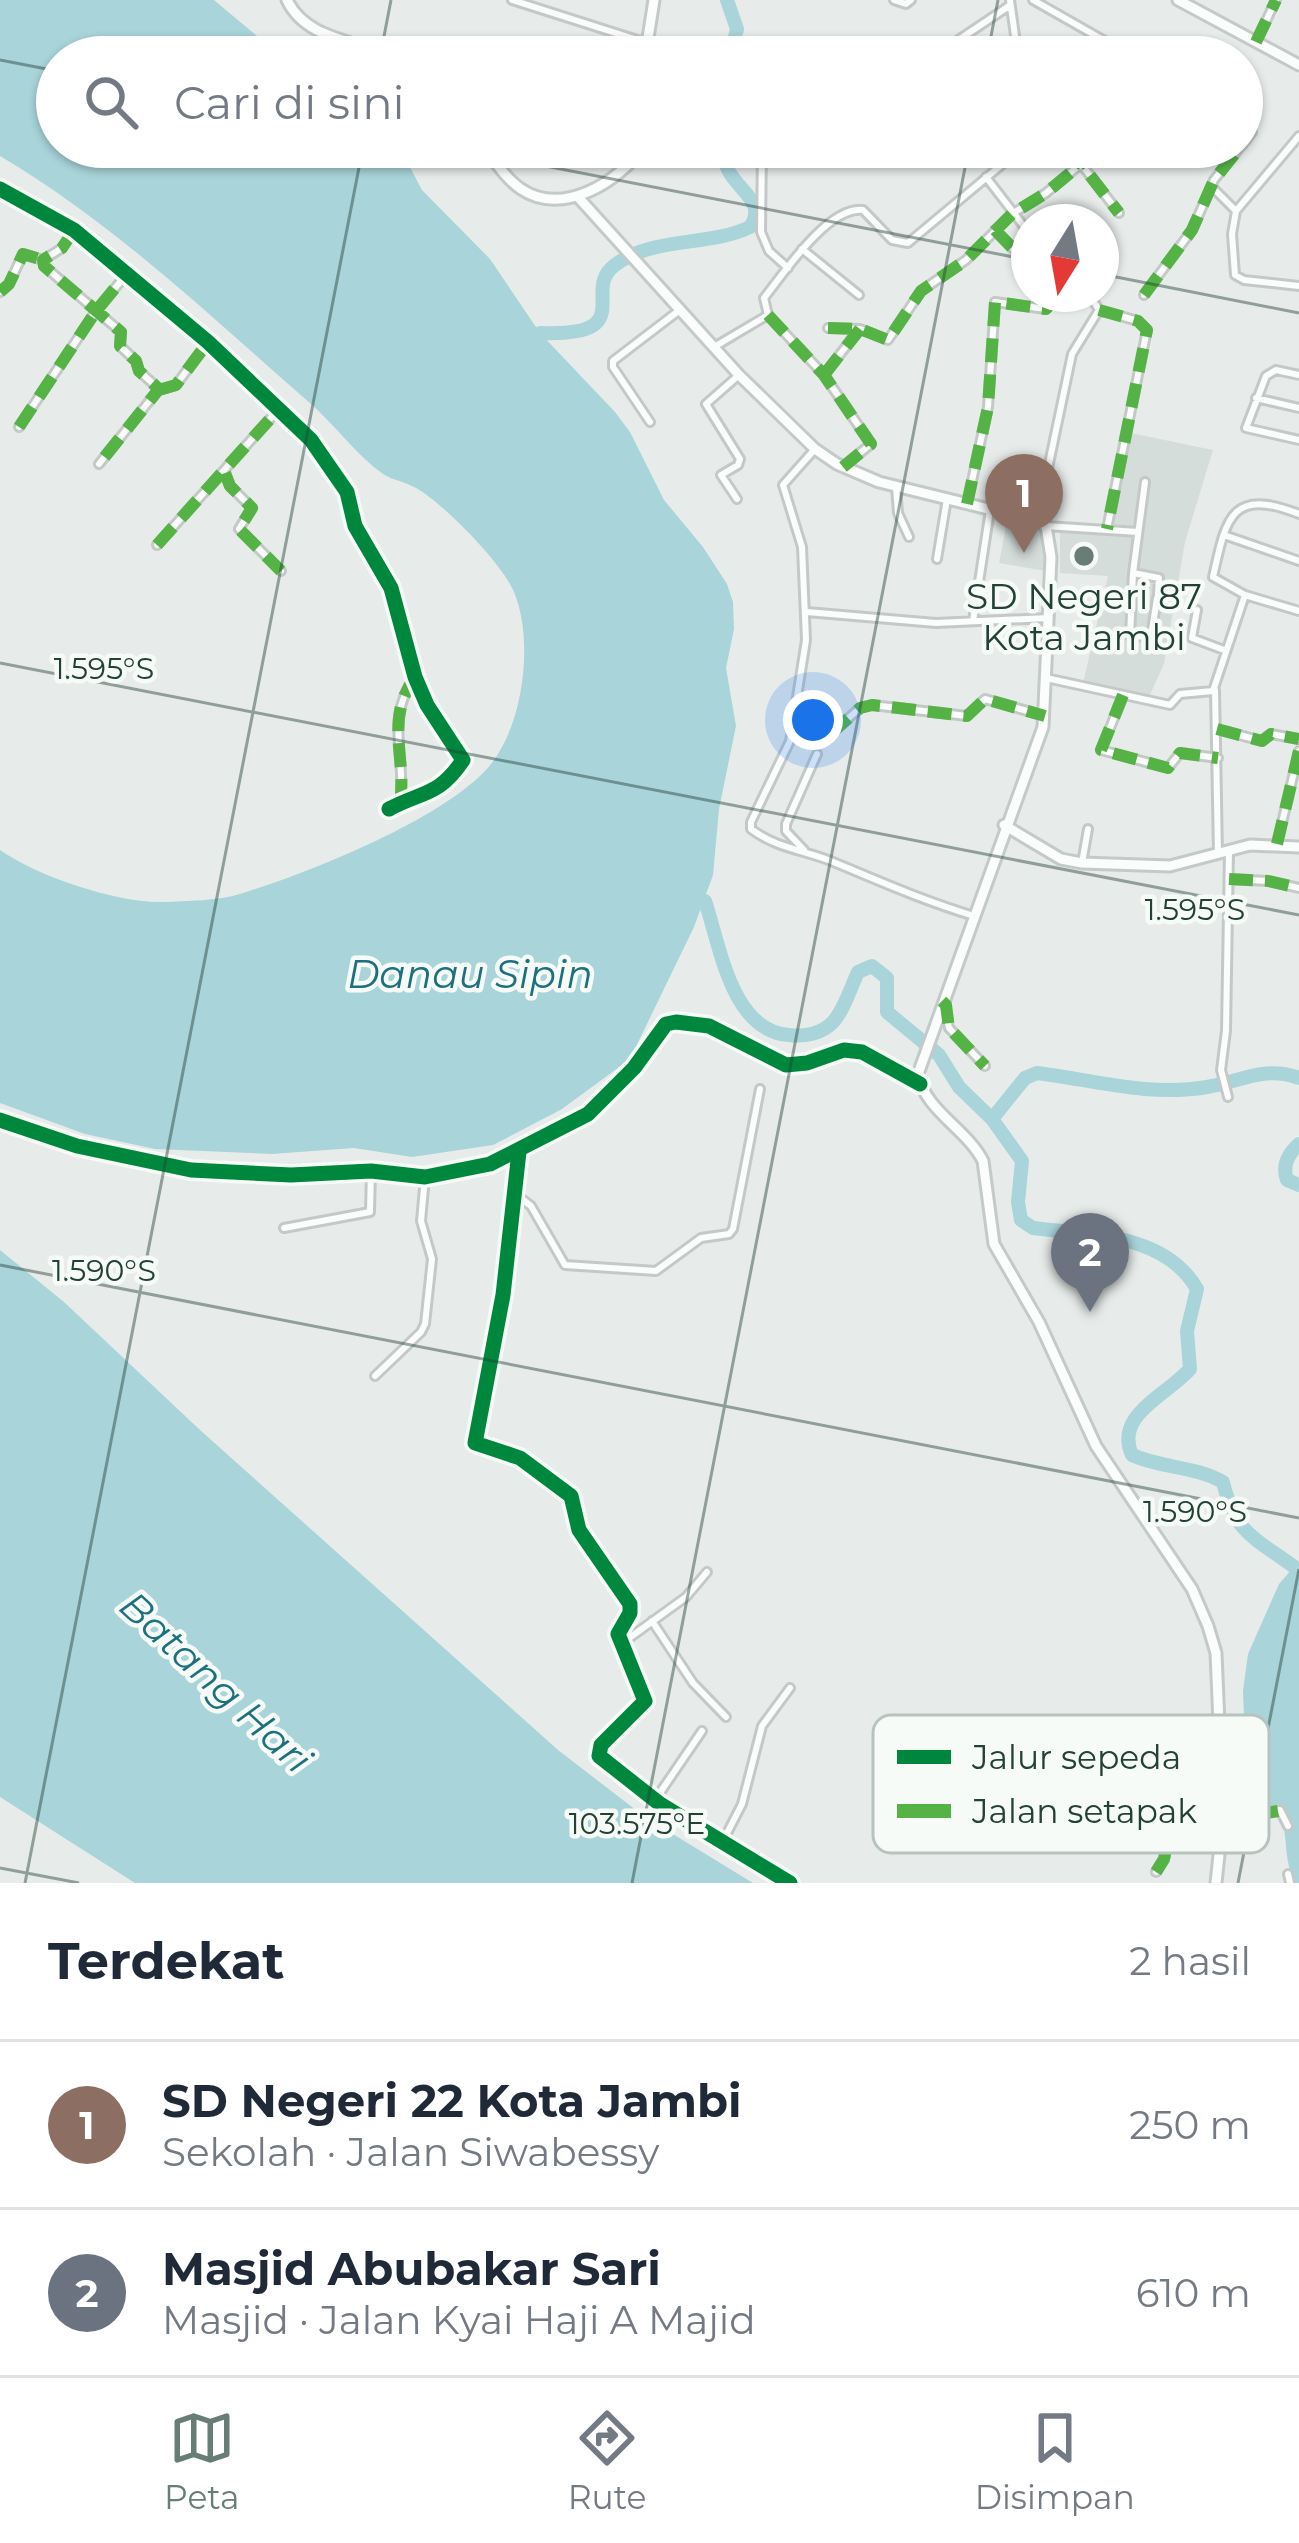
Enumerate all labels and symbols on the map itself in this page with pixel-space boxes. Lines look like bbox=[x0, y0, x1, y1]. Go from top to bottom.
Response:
north arrow bbox=[1011, 204, 1119, 312]
pin: 1 bbox=[985, 454, 1063, 553]
marker: SD Negeri 87 Kota Jambi bbox=[1071, 543, 1097, 569]
place label: SD Negeri 87 Kota Jambi bbox=[966, 574, 1202, 659]
text: 1.595°S bbox=[54, 650, 154, 687]
your location bbox=[783, 690, 843, 750]
text: 1.595°S bbox=[1145, 891, 1245, 928]
water label: Danau Sipin bbox=[347, 950, 593, 998]
pin: 2 bbox=[1051, 1213, 1129, 1312]
text: 1.590°S bbox=[52, 1252, 156, 1289]
text: 1.590°S bbox=[1143, 1493, 1247, 1530]
water label: Batang Hari bbox=[110, 1581, 322, 1783]
legend bbox=[873, 1715, 1269, 1853]
text: Jalur sepeda bbox=[971, 1737, 1181, 1777]
text: Jalan setapak bbox=[971, 1791, 1197, 1831]
text: 103.575°E bbox=[569, 1805, 705, 1842]

